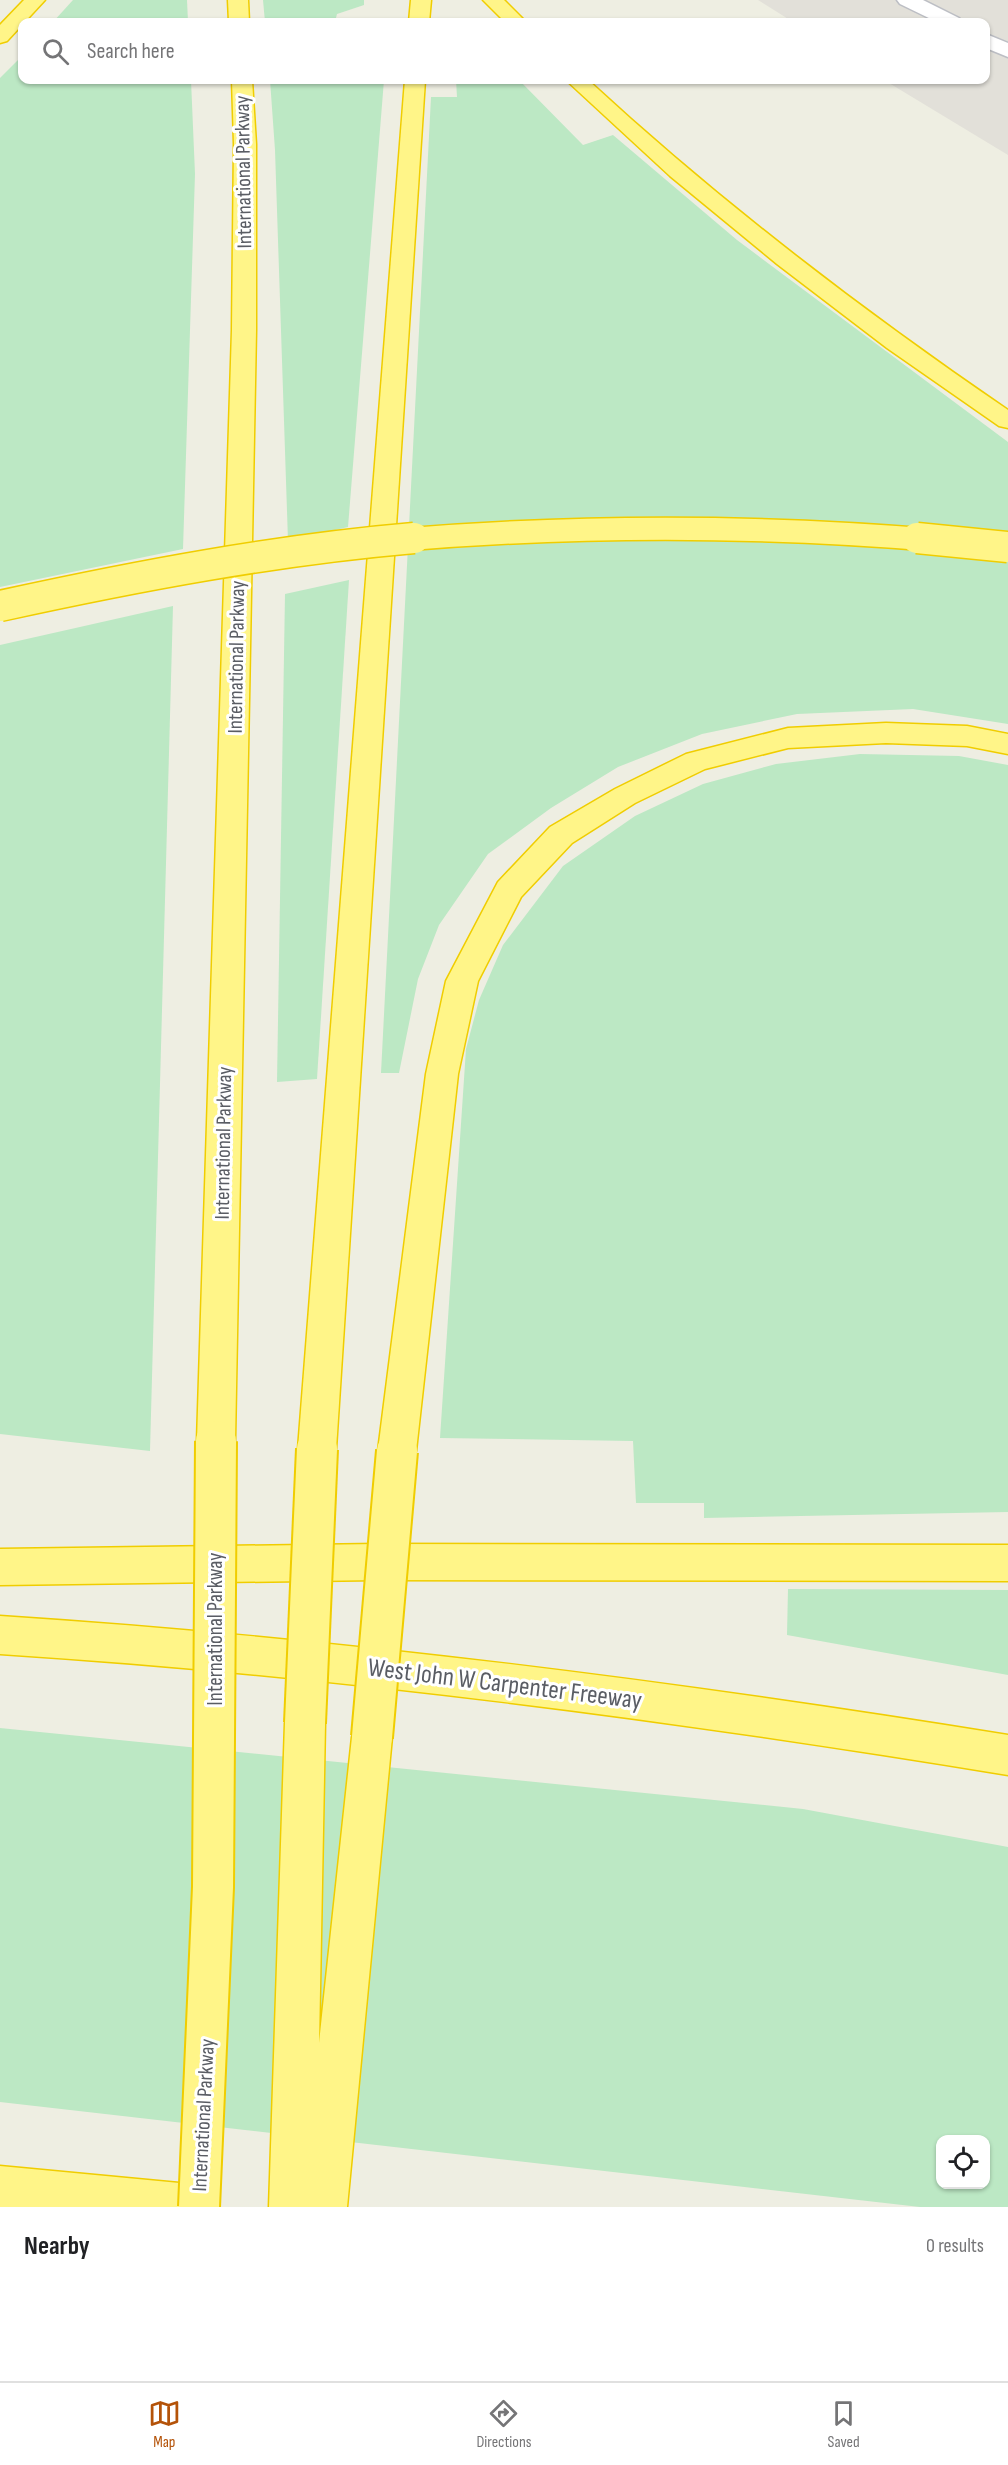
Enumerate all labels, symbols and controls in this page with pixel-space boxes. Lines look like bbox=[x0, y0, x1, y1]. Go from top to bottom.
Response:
search box bbox=[18, 18, 990, 84]
icon: search bbox=[39, 35, 72, 68]
text: Search here bbox=[87, 38, 174, 65]
street label: International Parkway bbox=[230, 95, 257, 249]
street label: International Parkway bbox=[223, 580, 250, 734]
street label: International Parkway bbox=[210, 1066, 237, 1220]
street label: International Parkway bbox=[203, 1553, 228, 1705]
street label: West John W Carpenter Freeway bbox=[366, 1652, 644, 1717]
street label: International Parkway bbox=[187, 2038, 220, 2192]
map controls bbox=[936, 2135, 990, 2189]
button: locate bbox=[936, 2135, 990, 2189]
text: Nearby bbox=[24, 2231, 90, 2262]
text: 0 results bbox=[926, 2234, 984, 2258]
tab: Map bbox=[148, 2397, 181, 2452]
tab: Directions bbox=[476, 2397, 532, 2452]
tab: Saved bbox=[827, 2397, 860, 2452]

